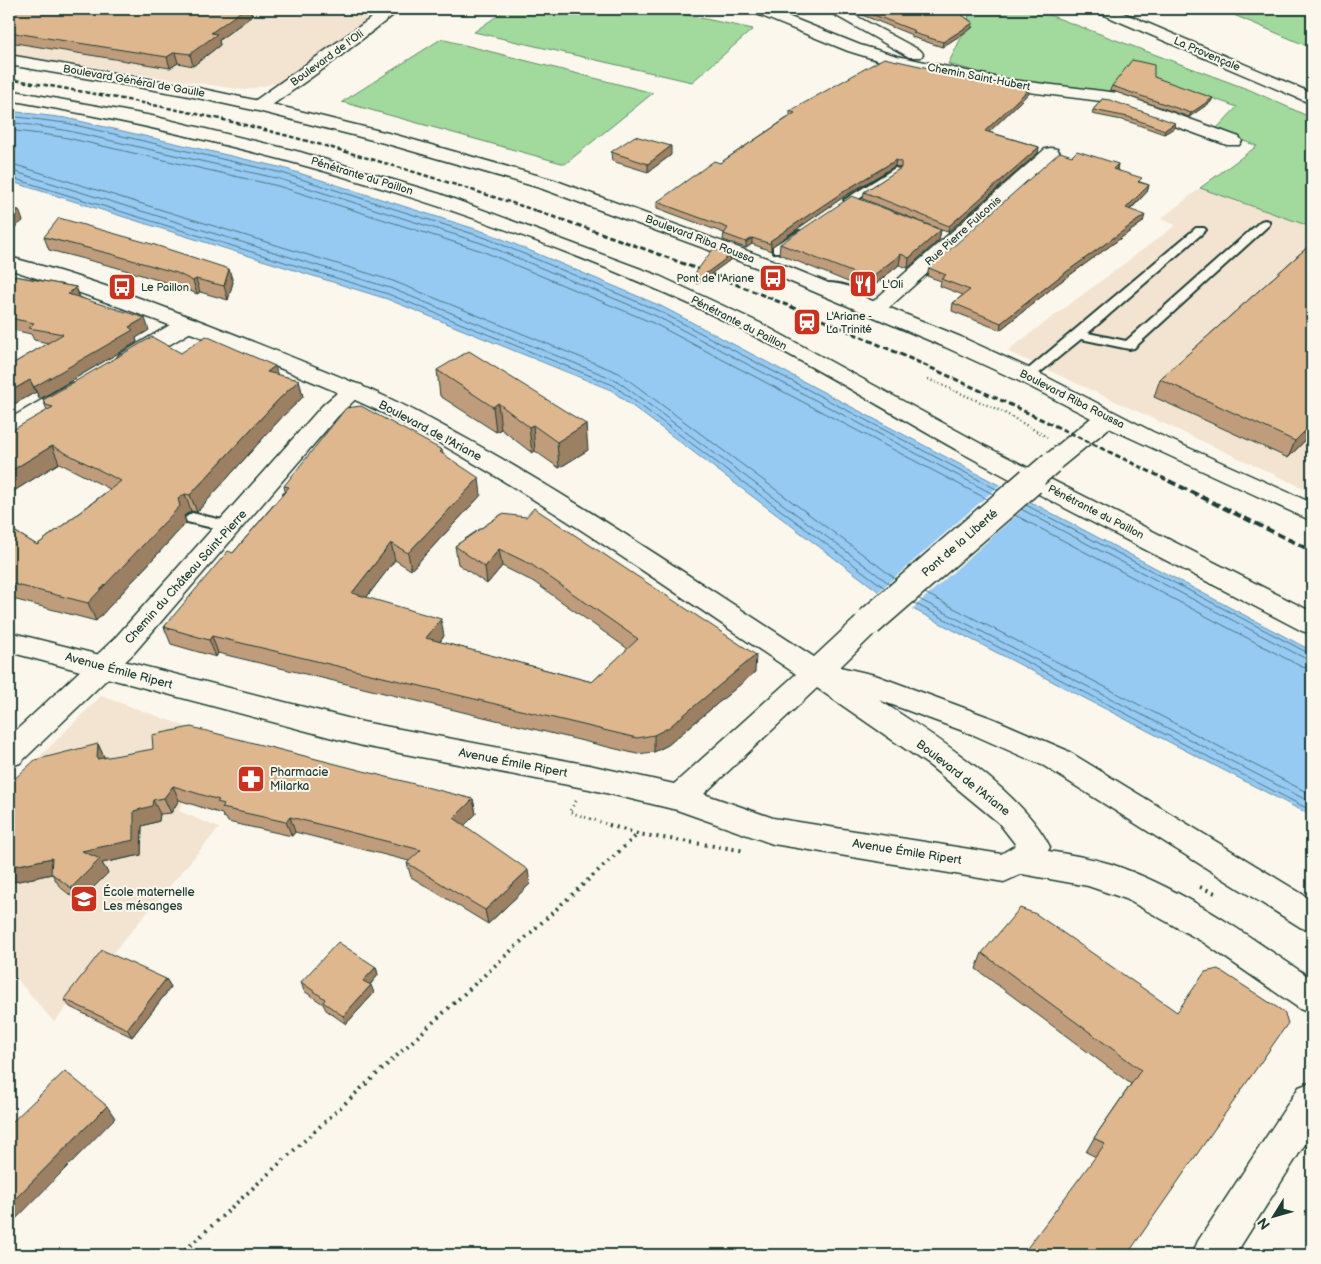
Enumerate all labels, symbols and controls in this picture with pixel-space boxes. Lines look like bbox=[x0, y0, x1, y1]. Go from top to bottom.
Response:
street label: Boulevard de l'Oli bbox=[288, 27, 366, 89]
street label: La Provençale bbox=[1172, 34, 1243, 74]
street label: Chemin Saint-Hubert bbox=[926, 61, 1032, 93]
street label: Boulevard Général de Gaulle bbox=[62, 62, 206, 100]
street label: Pénétrante du Paillon bbox=[309, 154, 415, 198]
street label: Rue Pierre Fulconis bbox=[922, 193, 1004, 269]
street label: Boulevard Riba Roussa bbox=[644, 212, 756, 266]
bus stop icon: Pont de l'Ariane bbox=[758, 263, 788, 293]
restaurant icon: L'Oli bbox=[848, 269, 878, 299]
bus stop icon: Le Paillon bbox=[107, 272, 137, 302]
place label: Pont de l'Ariane bbox=[676, 272, 754, 285]
place label: L'Oli bbox=[882, 278, 903, 291]
place label: Le Paillon bbox=[141, 281, 189, 294]
street label: Pénétrante du Paillon bbox=[689, 293, 789, 353]
station icon: L'Ariane - La Trinité bbox=[792, 307, 822, 337]
place label: L'Ariane - La Trinité bbox=[826, 310, 872, 336]
street label: Boulevard Riba Roussa bbox=[1017, 367, 1127, 431]
street label: Boulevard de l'Ariane bbox=[376, 397, 484, 465]
street label: Pénétrante du Paillon bbox=[1046, 482, 1146, 542]
street label: Pont de la Liberté bbox=[919, 506, 1001, 580]
street label: Chemin du Château Saint-Pierre bbox=[122, 507, 250, 647]
street label: Avenue Émile Ripert bbox=[64, 649, 175, 693]
street label: Boulevard de l'Ariane bbox=[913, 737, 1013, 819]
street label: Avenue Émile Ripert bbox=[457, 744, 569, 781]
pharmacy icon: Pharmacie Milarka bbox=[236, 764, 266, 794]
place label: Pharmacie Milarka bbox=[270, 765, 328, 794]
street label: Avenue Émile Ripert bbox=[851, 835, 963, 868]
school or university icon: École maternelle Les mésanges bbox=[69, 884, 99, 914]
place label: École maternelle Les mésanges bbox=[103, 884, 195, 914]
north arrow bbox=[1248, 1192, 1298, 1242]
text: N bbox=[1254, 1214, 1274, 1233]

